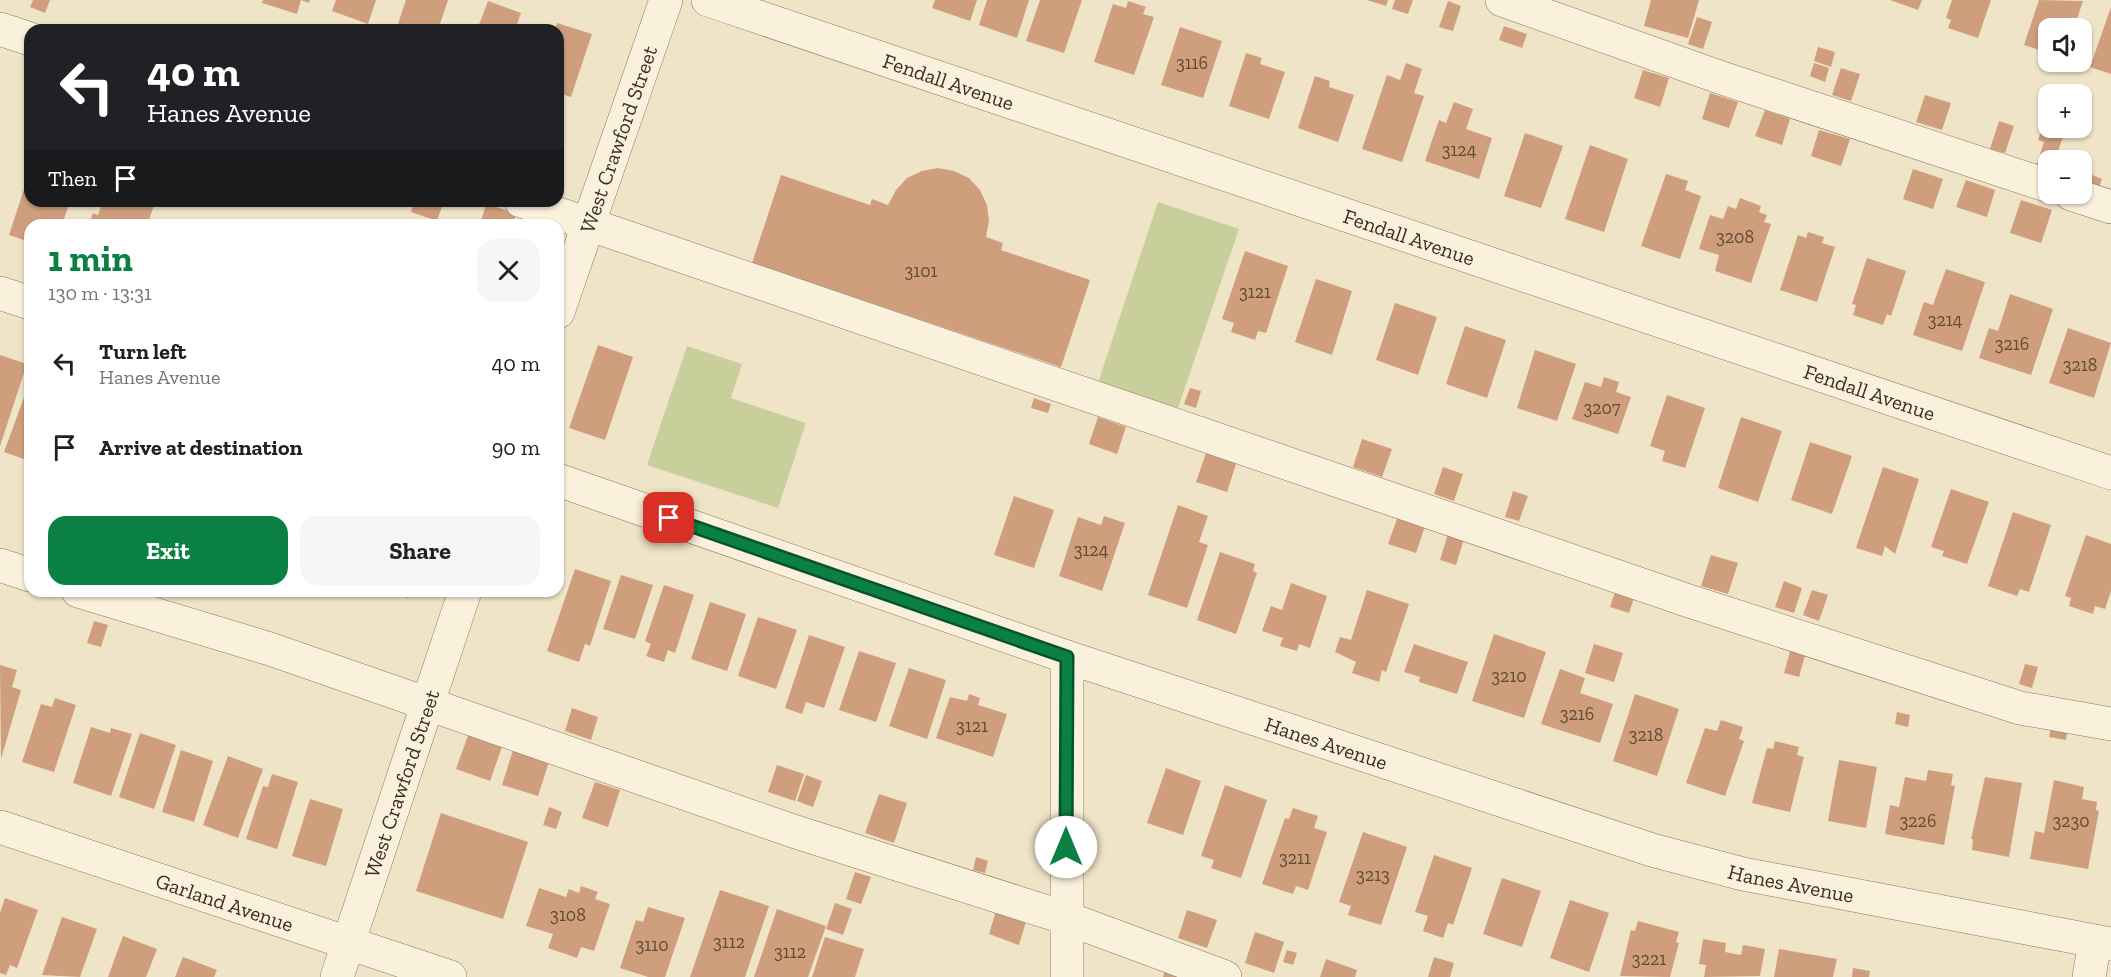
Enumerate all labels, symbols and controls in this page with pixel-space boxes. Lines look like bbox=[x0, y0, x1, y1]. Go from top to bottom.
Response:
map controls bbox=[2038, 18, 2092, 204]
button: sound bbox=[2038, 18, 2092, 72]
street label: West Crawford Street bbox=[574, 42, 662, 236]
text: 40 m bbox=[147, 46, 240, 97]
street label: Fendall Avenue bbox=[880, 47, 1018, 115]
icon: left bbox=[48, 48, 126, 126]
house number: 3116 bbox=[1176, 52, 1208, 74]
button: + bbox=[2038, 84, 2092, 138]
text: Hanes Avenue bbox=[147, 97, 311, 129]
house number: 3124 bbox=[1442, 139, 1477, 161]
button: − bbox=[2038, 150, 2092, 204]
icon: arrive bbox=[109, 162, 142, 195]
text: Then bbox=[48, 165, 97, 192]
street label: Fendall Avenue bbox=[1340, 203, 1478, 270]
house number: 3208 bbox=[1716, 226, 1754, 248]
text: 1 min bbox=[48, 237, 133, 280]
button: close bbox=[477, 239, 540, 302]
house number: 3101 bbox=[904, 260, 938, 282]
text: 130 m · 13:31 bbox=[48, 281, 152, 305]
house number: 3121 bbox=[1239, 281, 1271, 303]
house number: 3214 bbox=[1928, 309, 1963, 331]
house number: 3216 bbox=[1995, 333, 2029, 355]
text: Turn left bbox=[99, 338, 186, 365]
icon: left bbox=[48, 347, 81, 380]
text: 40 m bbox=[491, 350, 540, 377]
house number: 3218 bbox=[2063, 354, 2097, 376]
street label: Fendall Avenue bbox=[1801, 358, 1939, 425]
text: Hanes Avenue bbox=[99, 365, 220, 389]
house number: 3207 bbox=[1584, 397, 1621, 419]
icon: arrive bbox=[48, 431, 81, 464]
text: Arrive at destination bbox=[99, 434, 302, 461]
text: 90 m bbox=[492, 434, 540, 461]
pin bbox=[643, 492, 694, 543]
icon: arrive bbox=[652, 501, 685, 534]
button: Exit bbox=[48, 516, 288, 585]
button: Share bbox=[300, 516, 540, 585]
house number: 3124 bbox=[1074, 539, 1109, 561]
house number: 3210 bbox=[1491, 665, 1527, 687]
street label: West Crawford Street bbox=[358, 686, 444, 881]
house number: 3216 bbox=[1560, 703, 1594, 725]
street label: Hanes Avenue bbox=[1262, 711, 1391, 774]
house number: 3121 bbox=[956, 715, 988, 737]
house number: 3218 bbox=[1629, 724, 1663, 746]
house number: 3226 bbox=[1900, 810, 1936, 832]
house number: 3230 bbox=[2052, 810, 2090, 832]
position arrow bbox=[1034, 815, 1098, 879]
house number: 3211 bbox=[1279, 847, 1311, 869]
street label: Hanes Avenue bbox=[1725, 858, 1856, 907]
house number: 3213 bbox=[1356, 864, 1390, 886]
street label: Garland Avenue bbox=[153, 867, 297, 937]
house number: 3108 bbox=[550, 904, 586, 926]
house number: 3112 bbox=[713, 931, 745, 953]
house number: 3110 bbox=[635, 934, 669, 956]
house number: 3112 bbox=[774, 941, 806, 963]
house number: 3221 bbox=[1632, 948, 1666, 970]

